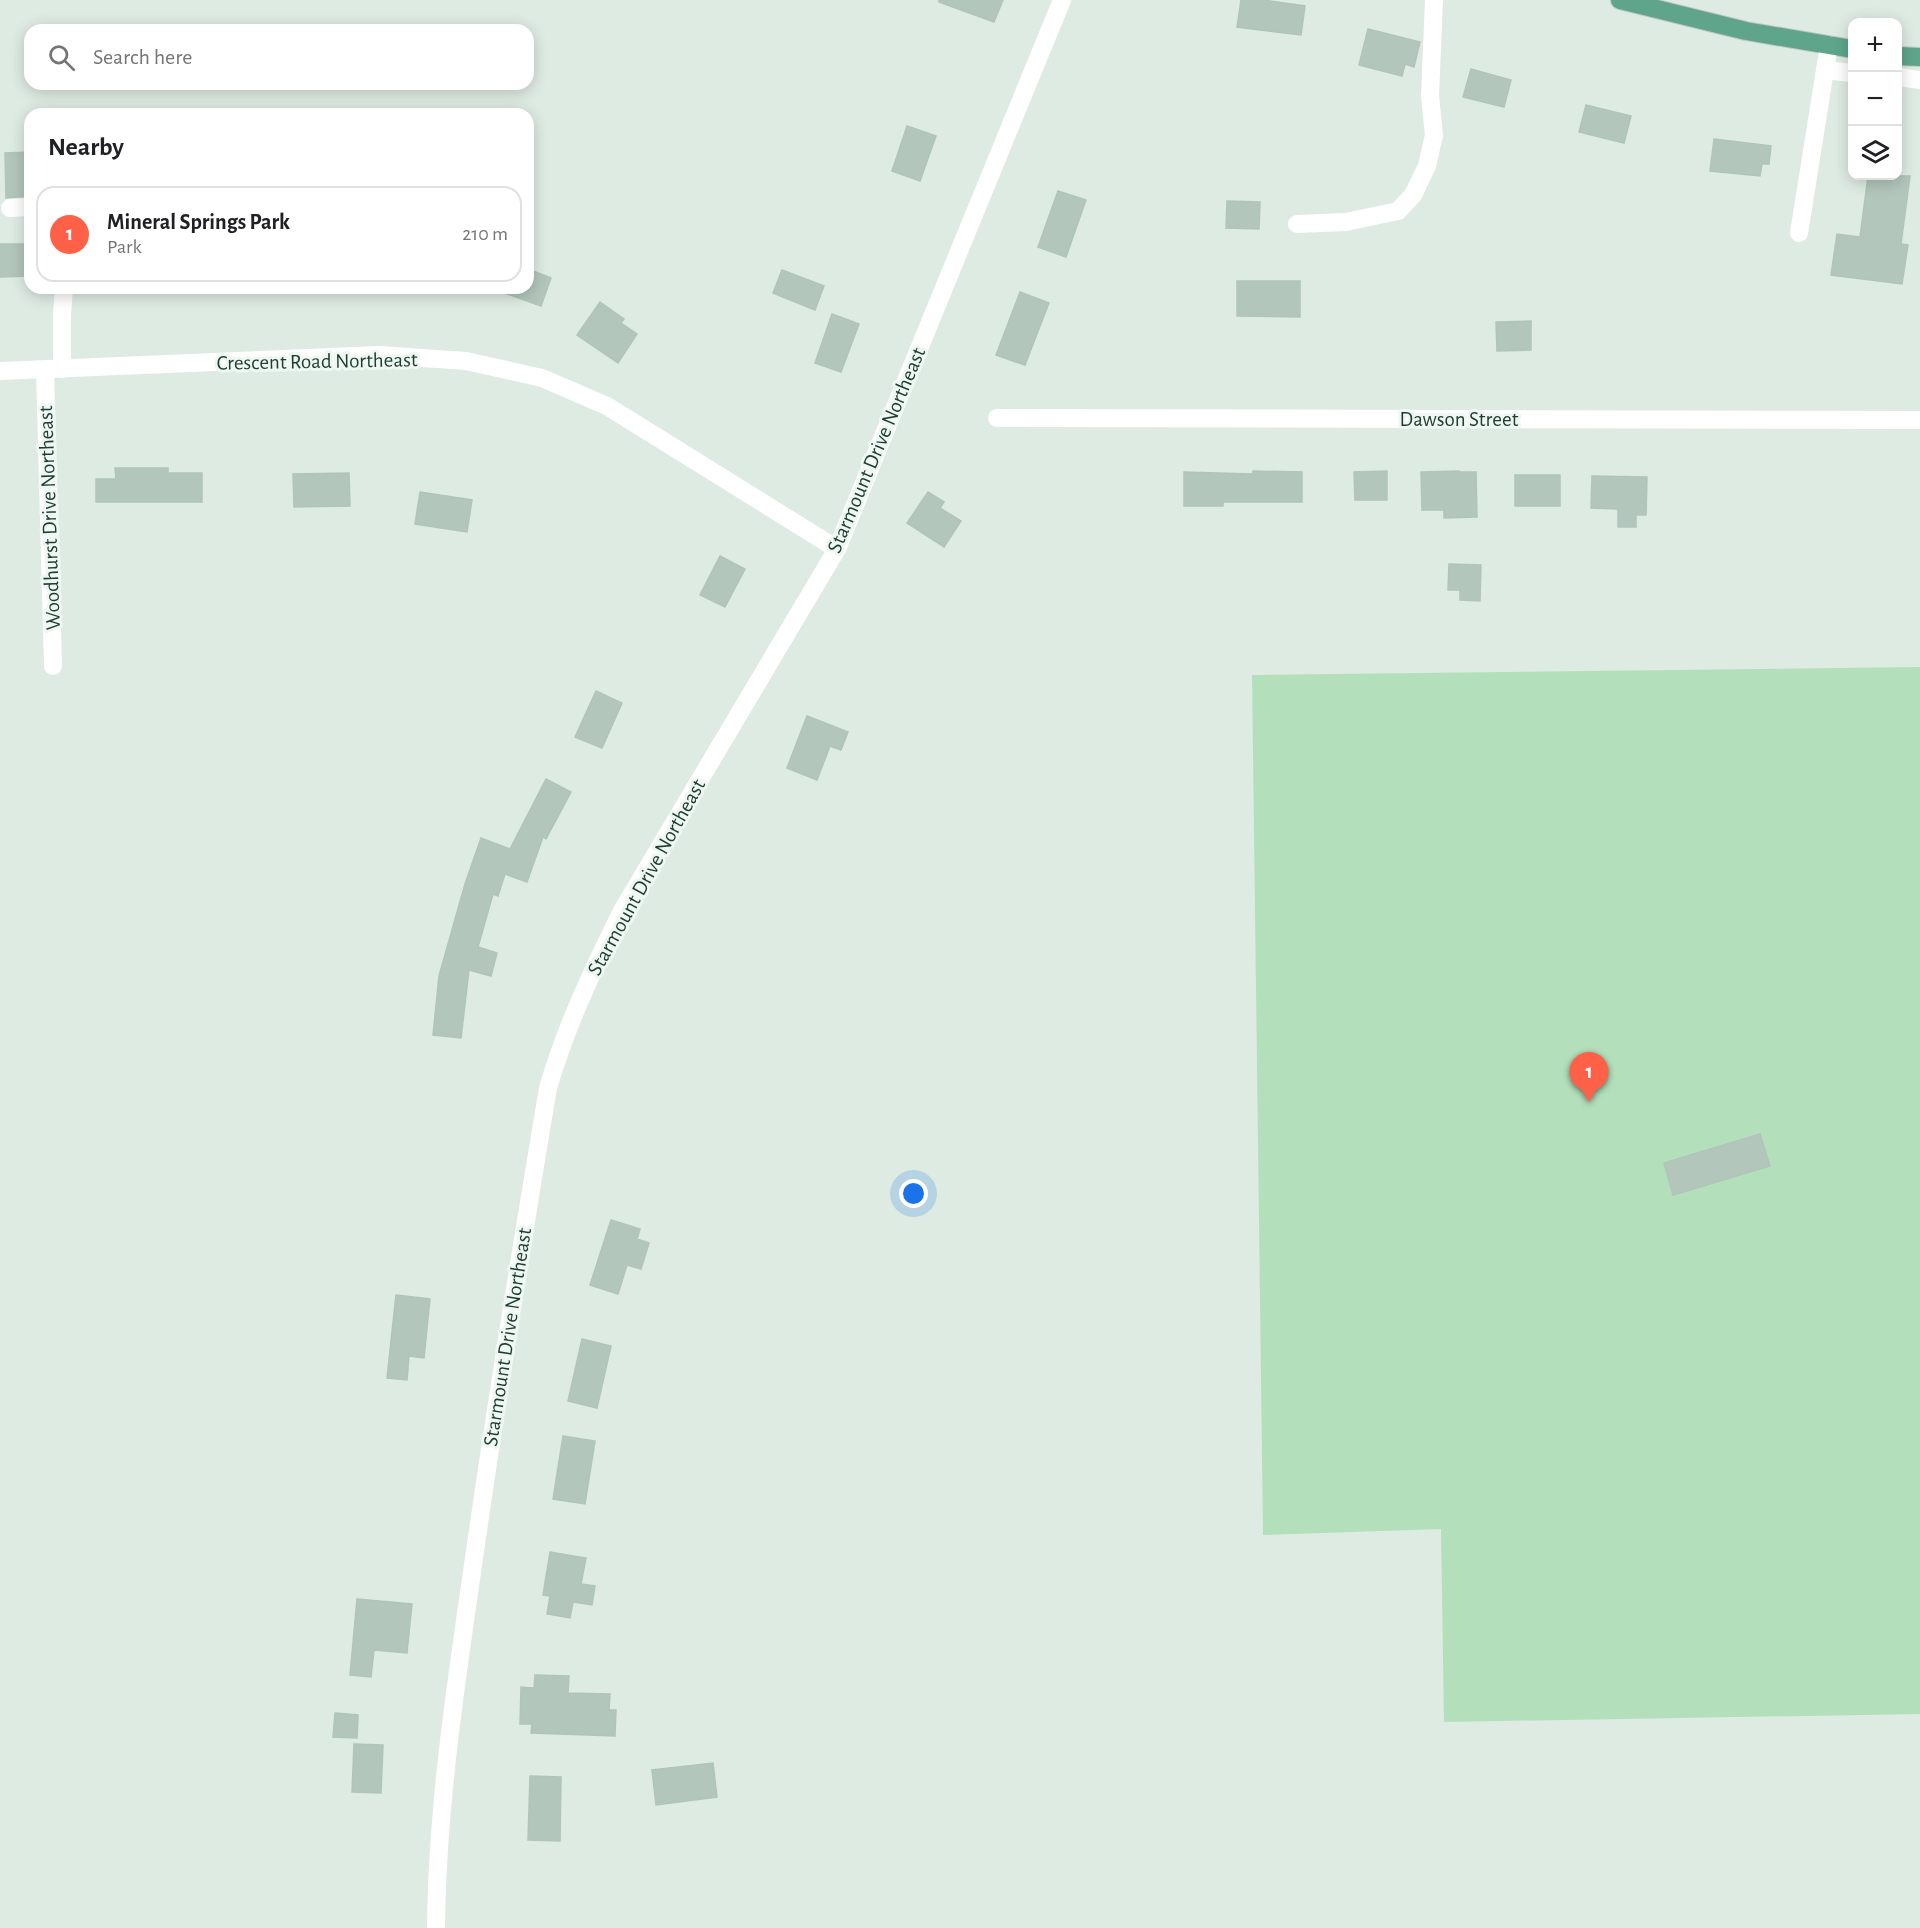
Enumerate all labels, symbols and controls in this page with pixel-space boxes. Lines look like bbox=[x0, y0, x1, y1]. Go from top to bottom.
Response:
map controls bbox=[1848, 18, 1902, 180]
button: + bbox=[1848, 18, 1902, 72]
search box bbox=[24, 24, 534, 90]
icon: search bbox=[45, 41, 78, 74]
text: Search here bbox=[93, 46, 192, 68]
button: − bbox=[1848, 72, 1902, 126]
button: layers bbox=[1848, 126, 1902, 180]
text: Nearby bbox=[48, 134, 124, 160]
text: Mineral Springs Park bbox=[107, 211, 290, 233]
text: 1 bbox=[66, 224, 73, 244]
text: 210 m bbox=[462, 224, 508, 244]
text: Park bbox=[107, 237, 142, 257]
street label: Starmount Drive Northeast bbox=[824, 344, 929, 556]
street label: Crescent Road Northeast bbox=[216, 349, 418, 374]
street label: Woodhurst Drive Northeast bbox=[35, 405, 64, 631]
street label: Dawson Street bbox=[1400, 409, 1519, 430]
street label: Starmount Drive Northeast bbox=[584, 775, 709, 979]
pin: 1 bbox=[1570, 1052, 1608, 1102]
your location bbox=[899, 1179, 928, 1208]
street label: Starmount Drive Northeast bbox=[480, 1226, 535, 1448]

